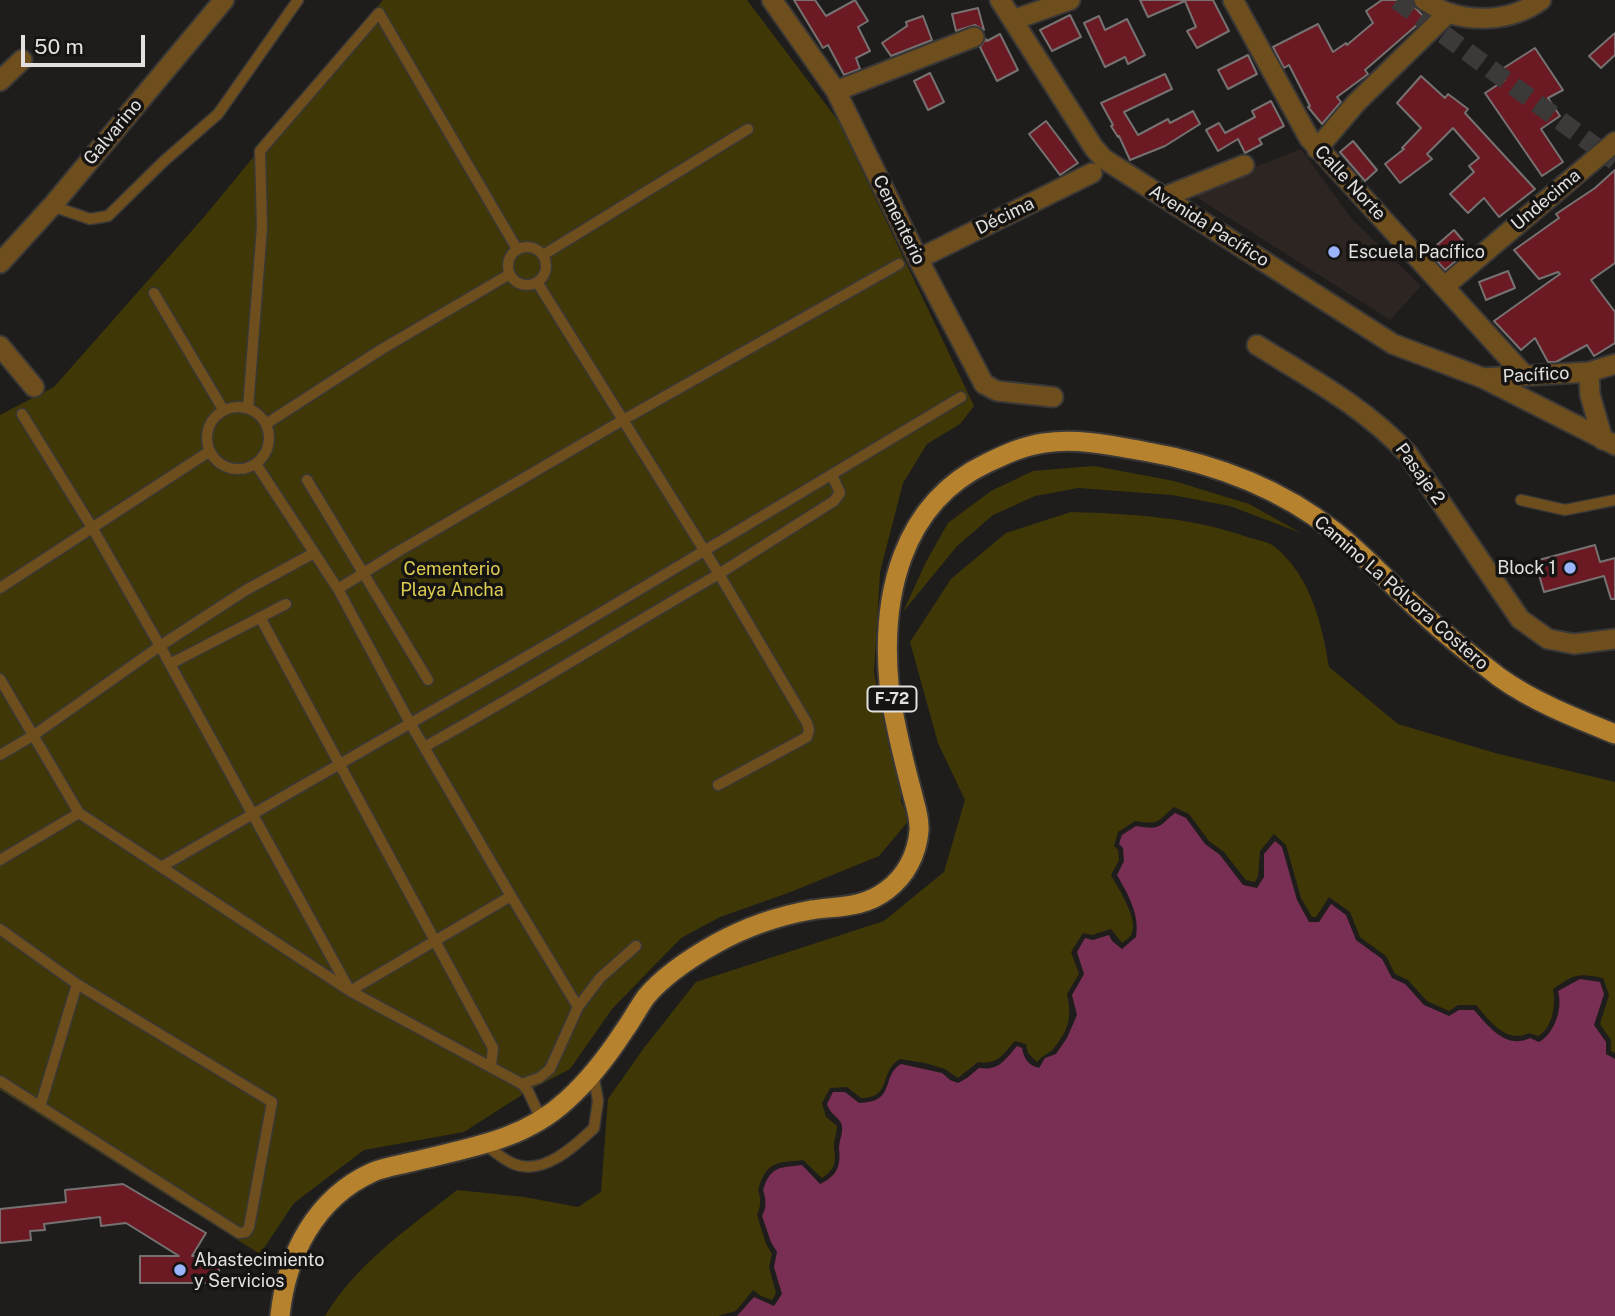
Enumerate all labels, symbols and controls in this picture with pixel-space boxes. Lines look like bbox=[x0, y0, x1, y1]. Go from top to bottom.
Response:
scale bar bbox=[24, 21, 149, 65]
text: 50 m bbox=[34, 34, 84, 59]
street label: Galvarino bbox=[79, 95, 147, 169]
street label: Calle Norte bbox=[1310, 141, 1390, 225]
street label: Undecima bbox=[1507, 165, 1585, 235]
street label: Cementerio bbox=[868, 172, 930, 268]
street label: Avenida Pacífico bbox=[1145, 180, 1273, 272]
street label: Décima bbox=[972, 193, 1038, 239]
place label: Escuela Pacífico bbox=[1348, 241, 1485, 263]
marker: Escuela Pacífico bbox=[1326, 244, 1342, 260]
street label: Pacífico bbox=[1502, 362, 1570, 388]
street label: Pasaje 2 bbox=[1391, 439, 1449, 509]
street label: Camino La Pólvora Costero bbox=[1309, 511, 1493, 675]
place label: Block 1 bbox=[1497, 557, 1556, 579]
park label: Cementerio Playa Ancha bbox=[400, 558, 504, 600]
marker: Block 1 bbox=[1562, 560, 1578, 576]
road number: F-72 bbox=[868, 686, 917, 712]
place label: Abastecimiento y Servicios bbox=[194, 1249, 325, 1292]
marker: Abastecimiento y Servicios bbox=[172, 1262, 188, 1278]

